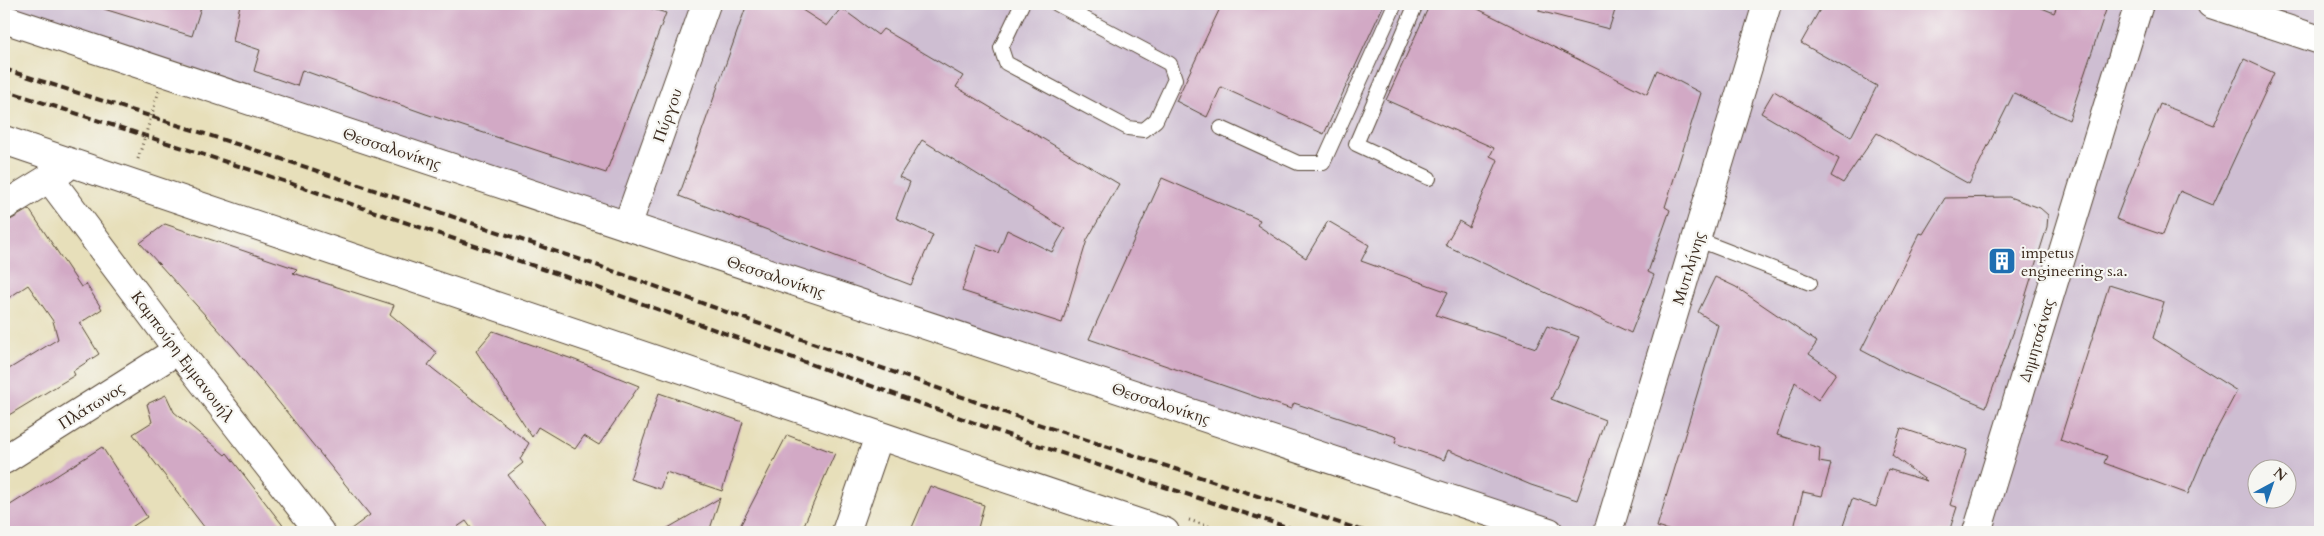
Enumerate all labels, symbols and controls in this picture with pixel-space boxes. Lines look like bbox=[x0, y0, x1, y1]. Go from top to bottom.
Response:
street label: Πύργου bbox=[648, 85, 688, 145]
street label: Θεσσαλονίκης bbox=[340, 123, 444, 175]
street label: Μυτιλήνης bbox=[1667, 229, 1711, 308]
place label: impetus engineering s.a. bbox=[2021, 242, 2128, 282]
building icon: impetus engineering s.a. bbox=[1987, 246, 2017, 276]
street label: Θεσσαλονίκης bbox=[724, 251, 828, 303]
street label: Καμπούρη Εμμανουήλ bbox=[126, 287, 239, 427]
street label: Δημητσάνας bbox=[2014, 296, 2060, 385]
street label: Πλάτωνος bbox=[54, 377, 129, 435]
street label: Θεσσαλονίκης bbox=[1109, 378, 1213, 430]
north arrow bbox=[2246, 458, 2296, 508]
text: N bbox=[2269, 463, 2291, 486]

